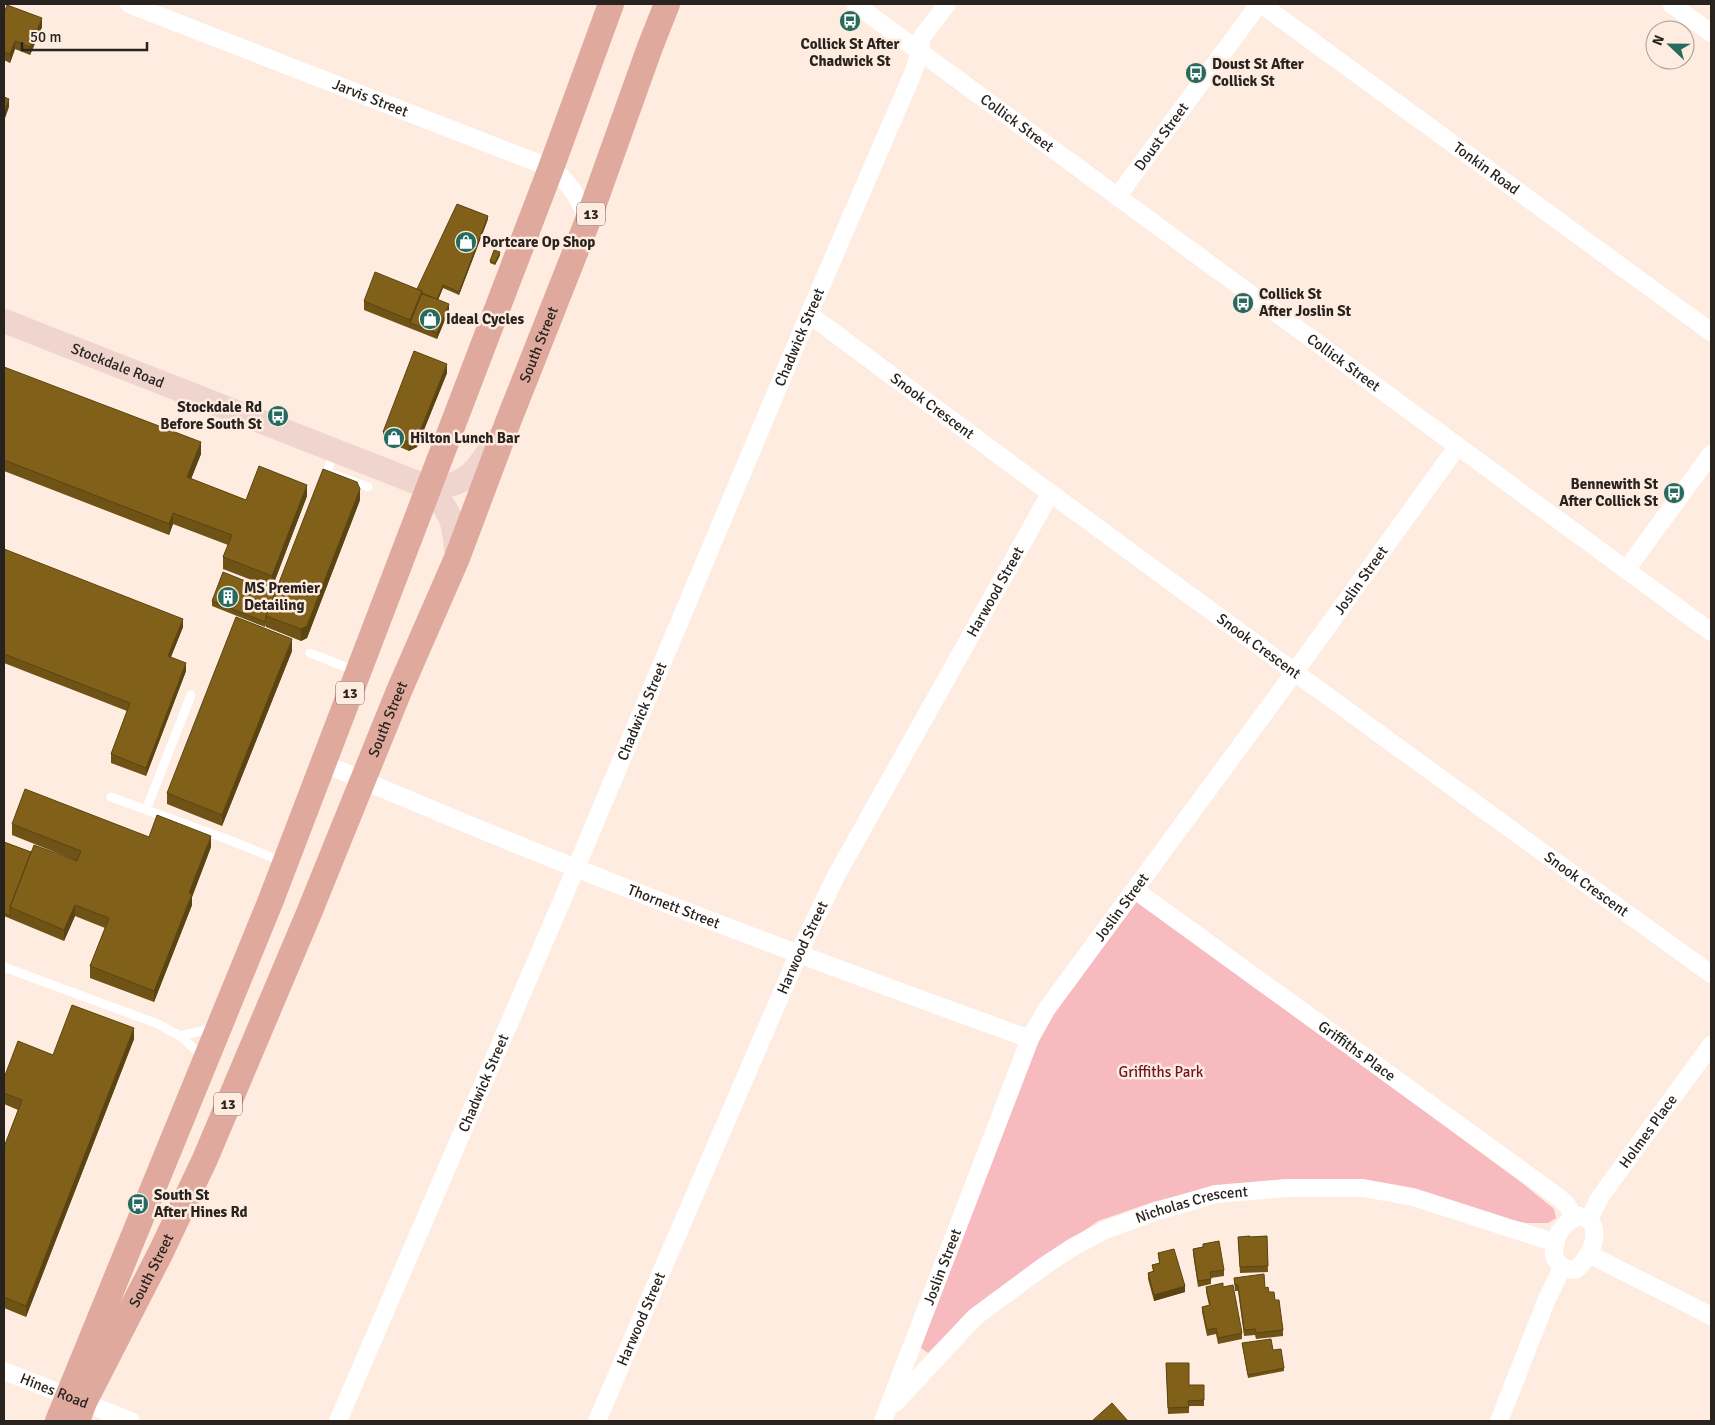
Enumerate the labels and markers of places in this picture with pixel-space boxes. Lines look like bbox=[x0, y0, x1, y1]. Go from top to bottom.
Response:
bus stop icon: Collick St After Chadwick St bbox=[838, 9, 862, 33]
place label: Collick St After Chadwick St bbox=[801, 35, 899, 70]
place label: Doust St After Collick St bbox=[1212, 55, 1304, 90]
bus stop icon: Doust St After Collick St bbox=[1184, 61, 1208, 85]
shop icon: Portcare Op Shop bbox=[454, 230, 478, 254]
place label: Portcare Op Shop bbox=[482, 233, 595, 251]
place label: Collick St After Joslin St bbox=[1259, 285, 1352, 320]
bus stop icon: Collick St After Joslin St bbox=[1231, 291, 1255, 315]
shop icon: Ideal Cycles bbox=[418, 307, 442, 331]
place label: Ideal Cycles bbox=[446, 310, 524, 328]
place label: Stockdale Rd Before South St bbox=[160, 398, 262, 433]
bus stop icon: Stockdale Rd Before South St bbox=[266, 404, 290, 428]
shop icon: Hilton Lunch Bar bbox=[382, 426, 406, 450]
place label: Hilton Lunch Bar bbox=[410, 429, 520, 447]
place label: Bennewith St After Collick St bbox=[1559, 475, 1658, 510]
bus stop icon: Bennewith St After Collick St bbox=[1662, 481, 1686, 505]
place label: MS Premier Detailing bbox=[244, 579, 320, 614]
building icon: MS Premier Detailing bbox=[216, 585, 240, 609]
place label: South St After Hines Rd bbox=[154, 1186, 248, 1221]
bus stop icon: South St After Hines Rd bbox=[126, 1192, 150, 1216]

